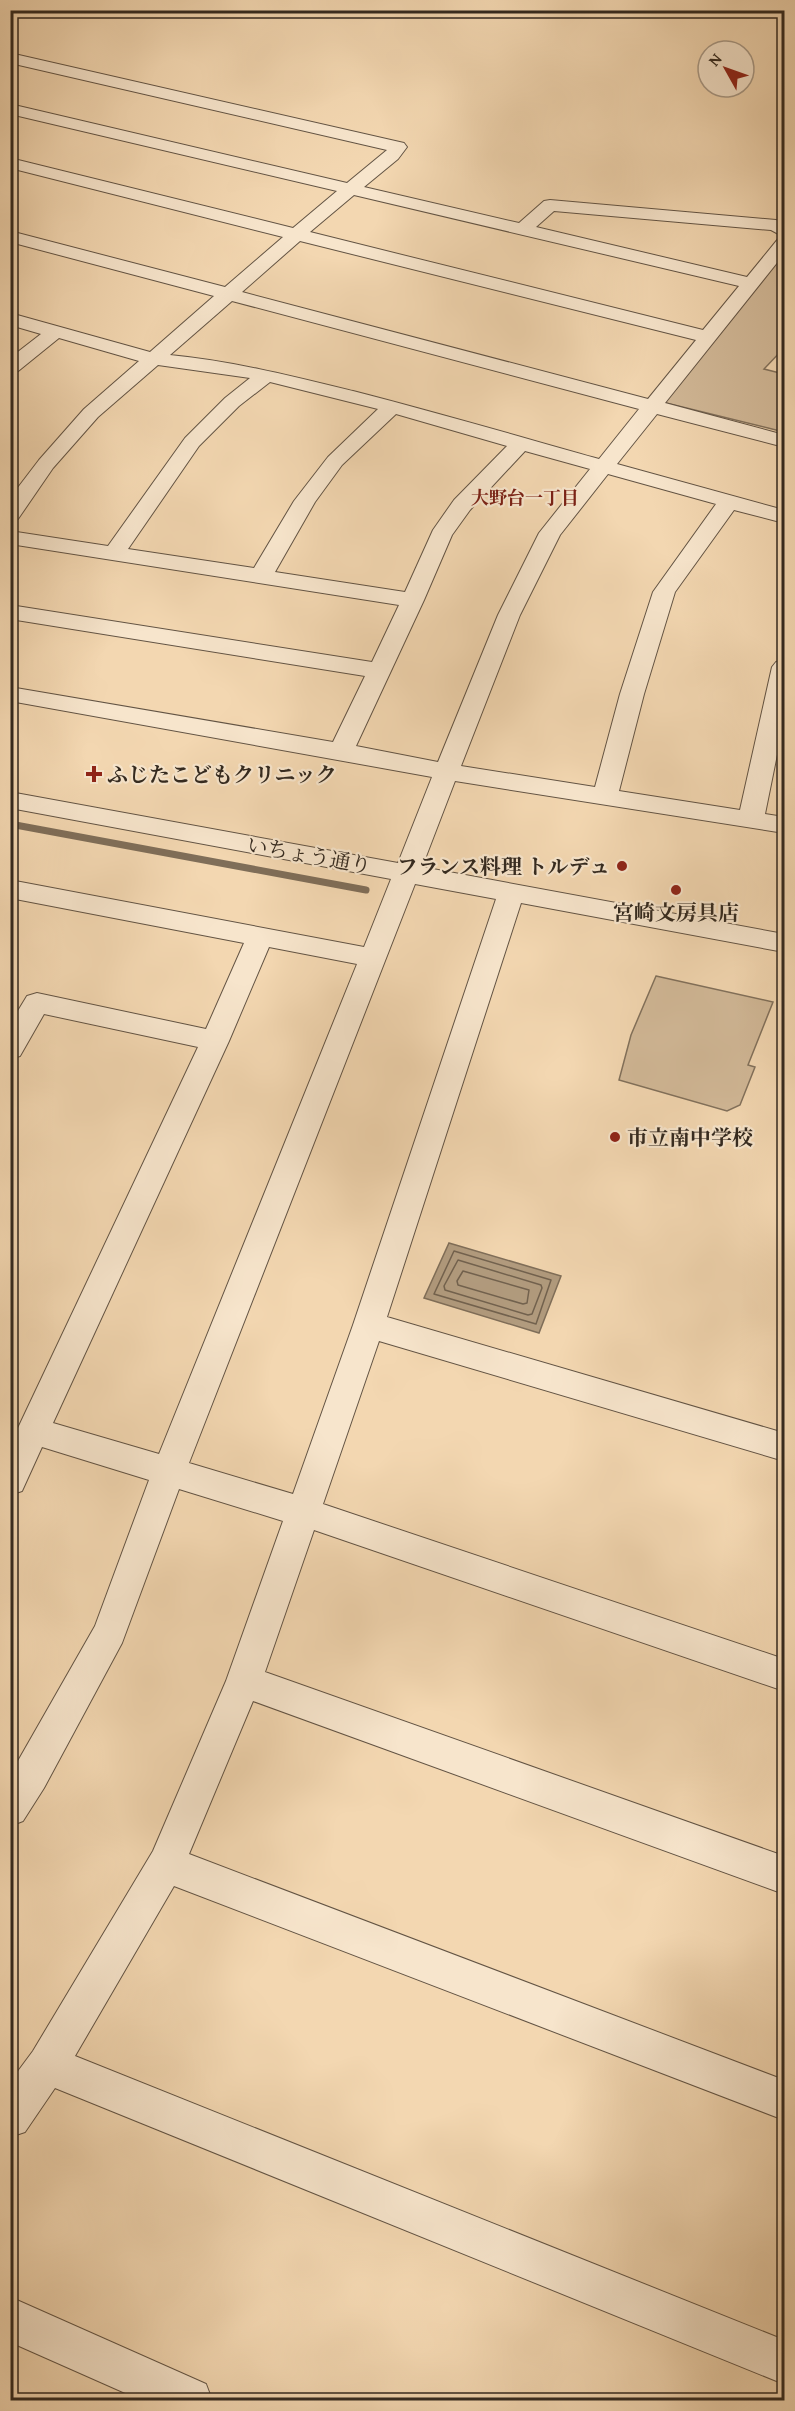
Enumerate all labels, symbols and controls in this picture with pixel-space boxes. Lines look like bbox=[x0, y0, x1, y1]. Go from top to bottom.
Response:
north arrow bbox=[696, 39, 756, 99]
text: N bbox=[702, 47, 727, 71]
district label: 大野台一丁目 bbox=[471, 484, 579, 511]
place label: ふじたこどもクリニック bbox=[107, 759, 337, 790]
marker: ふじたこどもクリニック bbox=[85, 765, 103, 783]
street label: いちょう通り bbox=[244, 829, 374, 881]
place label: フランス料理 トルデュ bbox=[397, 851, 610, 882]
marker: フランス料理 トルデュ bbox=[615, 859, 629, 873]
marker: 宮崎文房具店 bbox=[669, 883, 683, 897]
place label: 宮崎文房具店 bbox=[613, 897, 739, 928]
place label: 市立南中学校 bbox=[627, 1122, 753, 1153]
marker: 市立南中学校 bbox=[608, 1130, 622, 1144]

